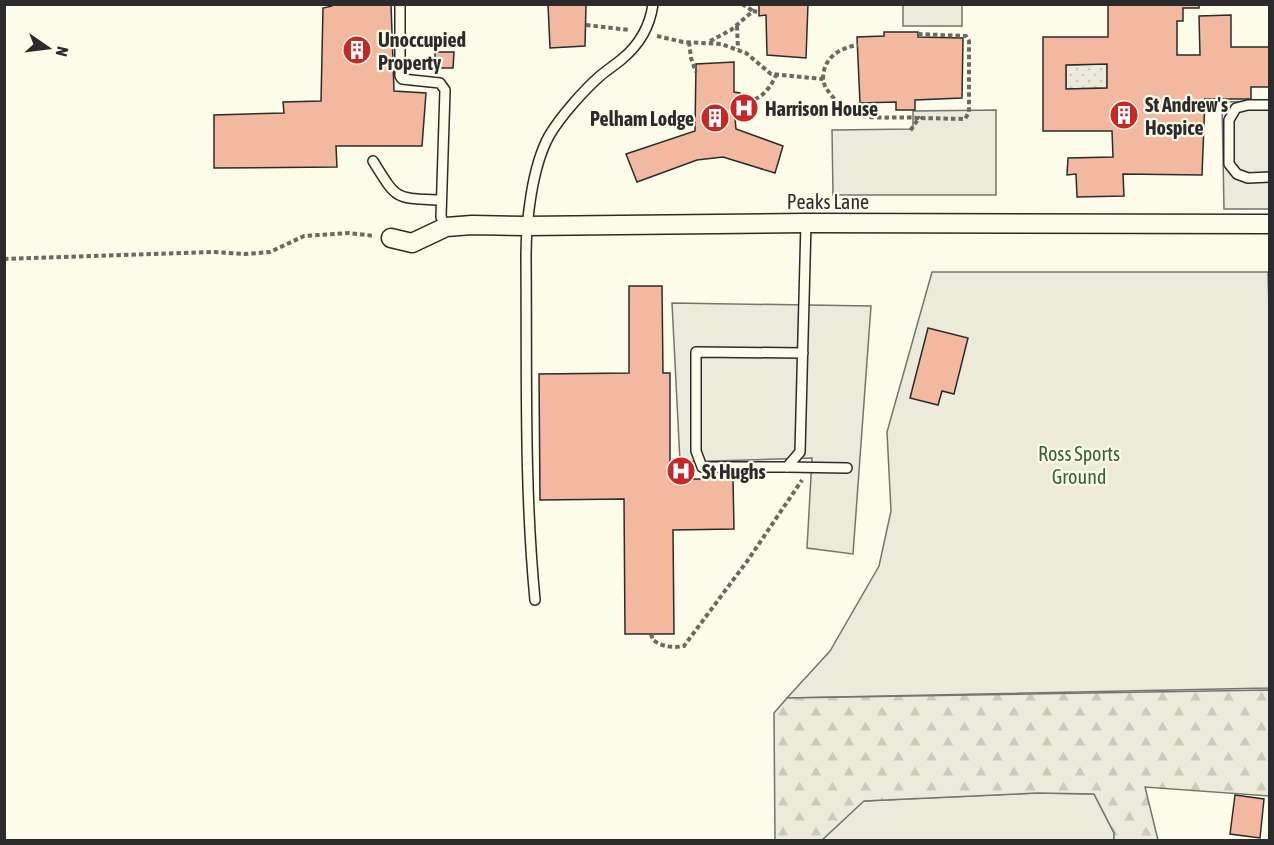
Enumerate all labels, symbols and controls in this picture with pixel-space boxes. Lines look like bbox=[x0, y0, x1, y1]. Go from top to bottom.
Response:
north arrow bbox=[18, 18, 78, 78]
place label: Unoccupied Property bbox=[378, 28, 466, 74]
building icon: Unoccupied Property bbox=[341, 34, 373, 66]
text: N bbox=[53, 45, 72, 58]
hospital icon: Harrison House bbox=[728, 92, 760, 124]
place label: St Andrew's Hospice bbox=[1145, 93, 1228, 139]
place label: Harrison House bbox=[765, 97, 878, 120]
building icon: St Andrew's Hospice bbox=[1108, 99, 1140, 131]
building icon: Pelham Lodge bbox=[699, 102, 731, 134]
place label: Pelham Lodge bbox=[590, 107, 694, 130]
street label: Peaks Lane bbox=[787, 190, 869, 213]
park label: Ross Sports Ground bbox=[1038, 442, 1120, 488]
hospital icon: St Hughs bbox=[665, 455, 697, 487]
place label: St Hughs bbox=[702, 460, 766, 483]

